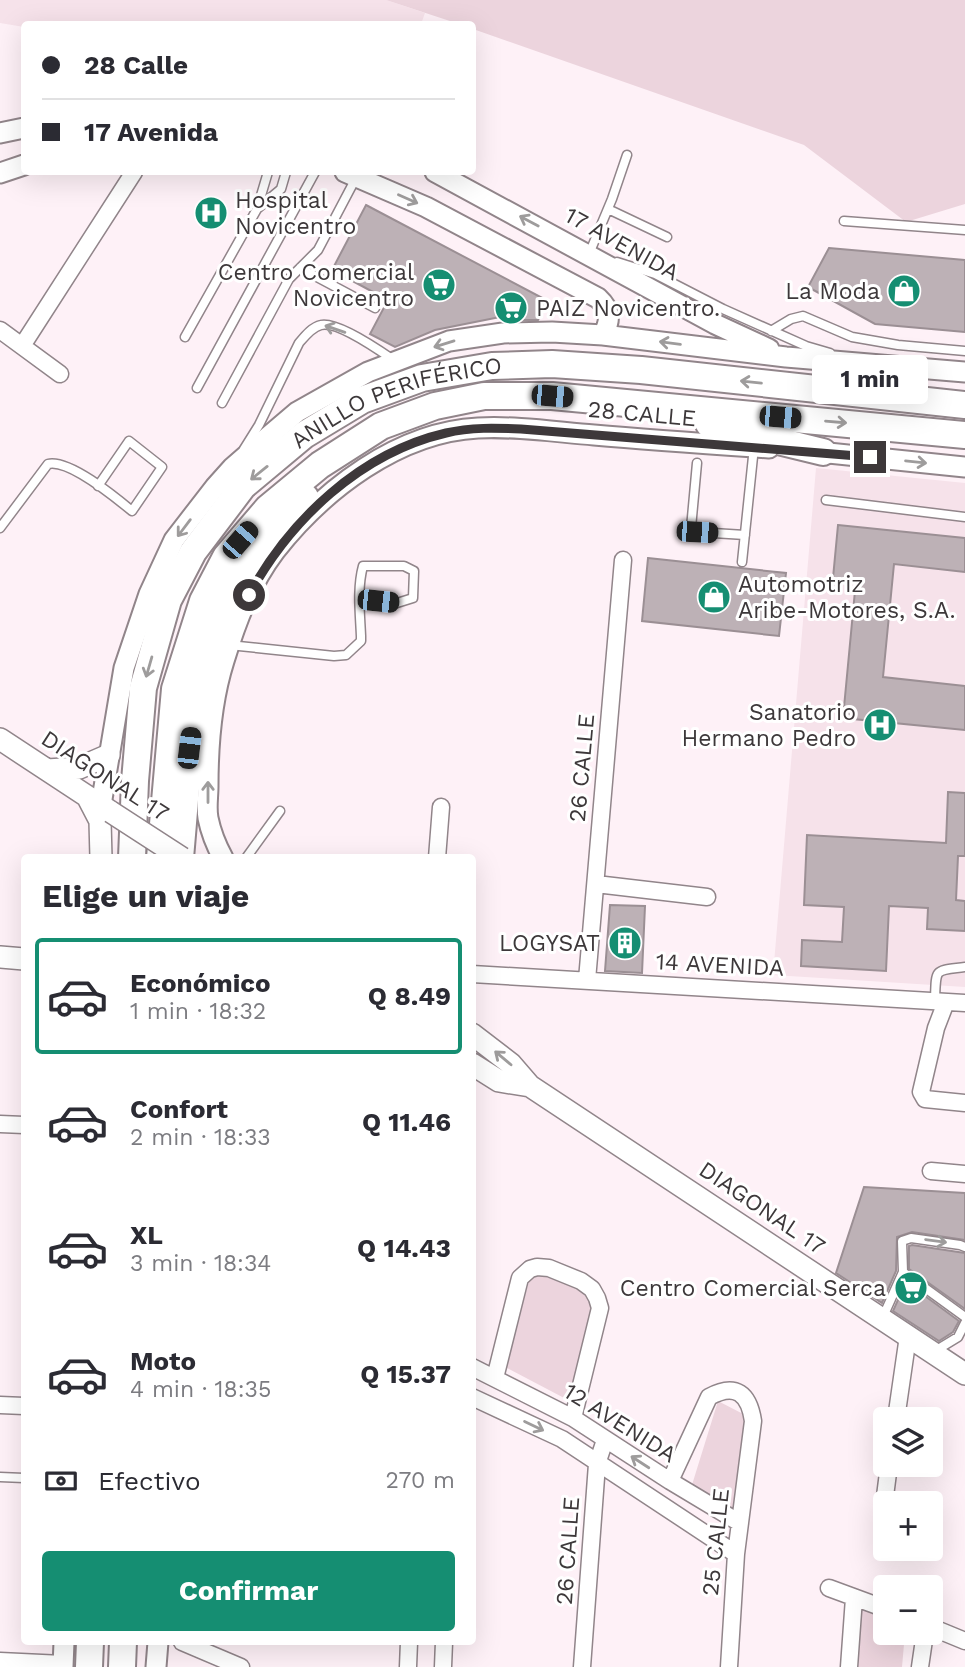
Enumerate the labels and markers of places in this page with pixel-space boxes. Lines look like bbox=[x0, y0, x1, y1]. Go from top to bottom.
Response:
place label: Hospital Novicentro bbox=[235, 187, 356, 240]
hospital icon: Hospital Novicentro bbox=[192, 194, 230, 232]
place label: Centro Comercial Novicentro bbox=[218, 259, 414, 312]
supermarket icon: Centro Comercial Novicentro bbox=[420, 266, 458, 304]
shop icon: La Moda bbox=[885, 272, 923, 310]
place label: La Moda bbox=[785, 278, 880, 305]
supermarket icon: PAIZ Novicentro. bbox=[492, 289, 530, 327]
place label: PAIZ Novicentro. bbox=[536, 295, 720, 322]
place label: Automotriz Aribe-Motores, S.A. bbox=[738, 571, 956, 624]
shop icon: Automotriz Aribe-Motores, S.A. bbox=[695, 578, 733, 616]
place label: Sanatorio Hermano Pedro bbox=[681, 699, 856, 752]
hospital icon: Sanatorio Hermano Pedro bbox=[861, 706, 899, 744]
building icon: LOGYSAT bbox=[606, 924, 644, 962]
place label: LOGYSAT bbox=[499, 930, 600, 957]
supermarket icon: Centro Comercial Serca bbox=[892, 1269, 930, 1307]
place label: Centro Comercial Serca bbox=[620, 1275, 886, 1302]

